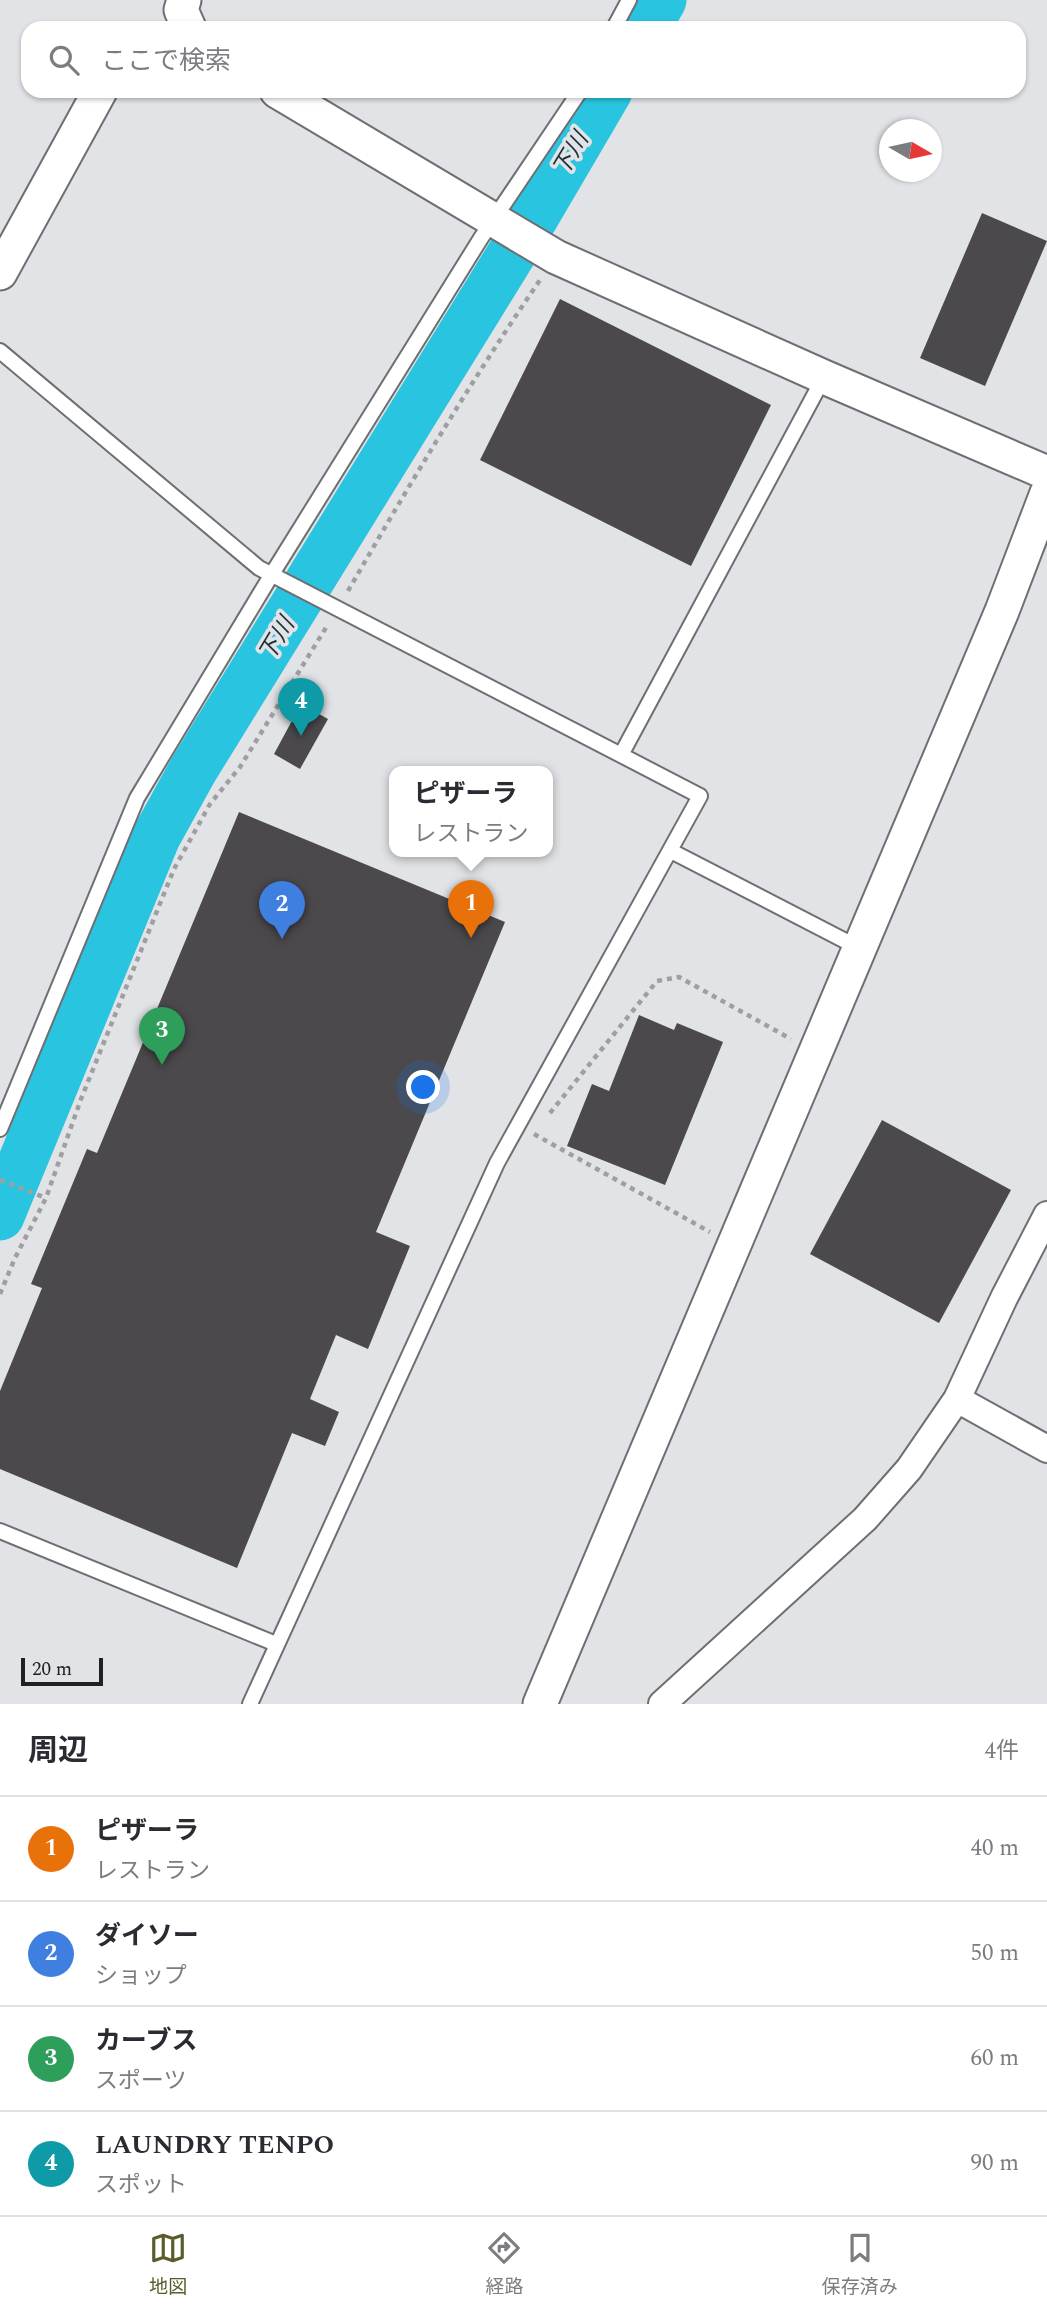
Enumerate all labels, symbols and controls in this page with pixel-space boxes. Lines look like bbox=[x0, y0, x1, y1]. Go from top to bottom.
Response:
search box bbox=[21, 21, 1026, 98]
icon: search bbox=[45, 41, 83, 79]
text: ここで検索 bbox=[101, 41, 231, 81]
north arrow bbox=[879, 119, 942, 182]
water label: 下川 bbox=[544, 123, 600, 184]
water label: 下川 bbox=[250, 608, 306, 669]
pin: 4 bbox=[278, 678, 324, 736]
popup bbox=[389, 766, 553, 857]
text: ピザーラ bbox=[414, 774, 518, 814]
text: レストラン bbox=[414, 817, 529, 852]
pin: 1 bbox=[448, 880, 494, 938]
pin: 2 bbox=[259, 881, 305, 939]
pin: 3 bbox=[139, 1007, 185, 1065]
your location bbox=[406, 1070, 440, 1104]
scale bar bbox=[21, 1655, 103, 1687]
text: 20 m bbox=[32, 1655, 72, 1684]
text: 周辺 bbox=[28, 1728, 88, 1774]
text: 4件 bbox=[985, 1734, 1019, 1769]
text: ピザーラ bbox=[95, 1811, 199, 1851]
text: 1 bbox=[45, 1831, 57, 1866]
text: 40 m bbox=[970, 1831, 1019, 1866]
text: レストラン bbox=[95, 1854, 210, 1889]
text: ダイソー bbox=[95, 1916, 199, 1956]
text: 2 bbox=[45, 1936, 57, 1971]
text: 50 m bbox=[970, 1936, 1019, 1971]
text: ショップ bbox=[95, 1959, 187, 1994]
text: カーブス bbox=[95, 2021, 197, 2061]
text: 3 bbox=[45, 2041, 57, 2076]
text: 60 m bbox=[970, 2041, 1019, 2076]
text: スポーツ bbox=[95, 2064, 187, 2099]
text: LAUNDRY TENPO bbox=[95, 2125, 334, 2165]
text: 4 bbox=[45, 2146, 57, 2181]
text: 90 m bbox=[970, 2146, 1019, 2181]
text: スポット bbox=[95, 2168, 187, 2203]
tab: 地図 bbox=[149, 2229, 187, 2302]
tab: 経路 bbox=[485, 2229, 524, 2302]
tab: 保存済み bbox=[822, 2229, 898, 2302]

